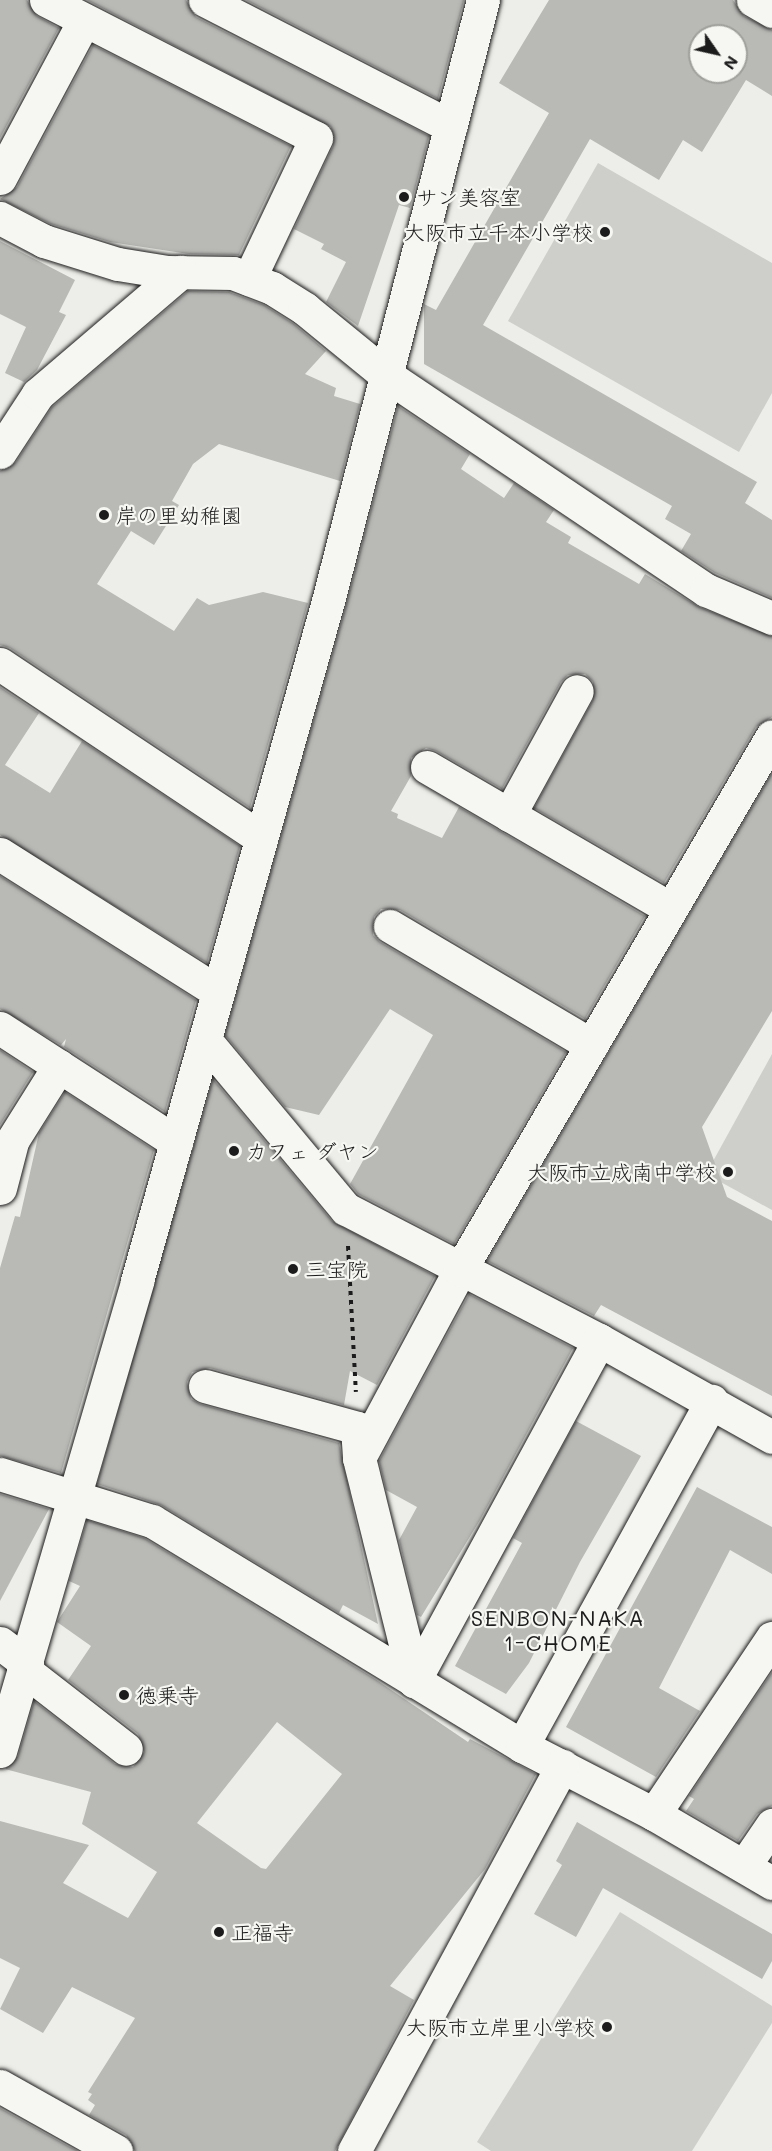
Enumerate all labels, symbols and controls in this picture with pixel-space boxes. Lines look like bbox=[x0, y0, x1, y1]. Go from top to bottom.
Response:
north arrow bbox=[688, 24, 748, 84]
text: N bbox=[720, 52, 744, 74]
place label: サン美容室 bbox=[416, 184, 521, 210]
marker: サン美容室 bbox=[397, 190, 411, 204]
place label: 大阪市立千本小学校 bbox=[404, 219, 593, 245]
marker: 大阪市立千本小学校 bbox=[598, 225, 612, 239]
place label: 岸の里幼稚園 bbox=[116, 502, 242, 528]
marker: 岸の里幼稚園 bbox=[97, 508, 111, 522]
place label: カフェ ダヤン bbox=[246, 1138, 379, 1164]
marker: カフェ ダヤン bbox=[227, 1144, 241, 1158]
place label: 大阪市立成南中学校 bbox=[527, 1159, 716, 1185]
marker: 大阪市立成南中学校 bbox=[721, 1165, 735, 1179]
place label: 三宝院 bbox=[305, 1256, 368, 1282]
marker: 三宝院 bbox=[286, 1262, 300, 1276]
district label: SENBON-NAKA 1-CHOME bbox=[471, 1604, 645, 1656]
place label: 徳乗寺 bbox=[136, 1682, 199, 1708]
marker: 徳乗寺 bbox=[117, 1688, 131, 1702]
place label: 正福寺 bbox=[231, 1919, 294, 1945]
marker: 正福寺 bbox=[212, 1925, 226, 1939]
place label: 大阪市立岸里小学校 bbox=[406, 2014, 595, 2040]
marker: 大阪市立岸里小学校 bbox=[600, 2020, 614, 2034]

